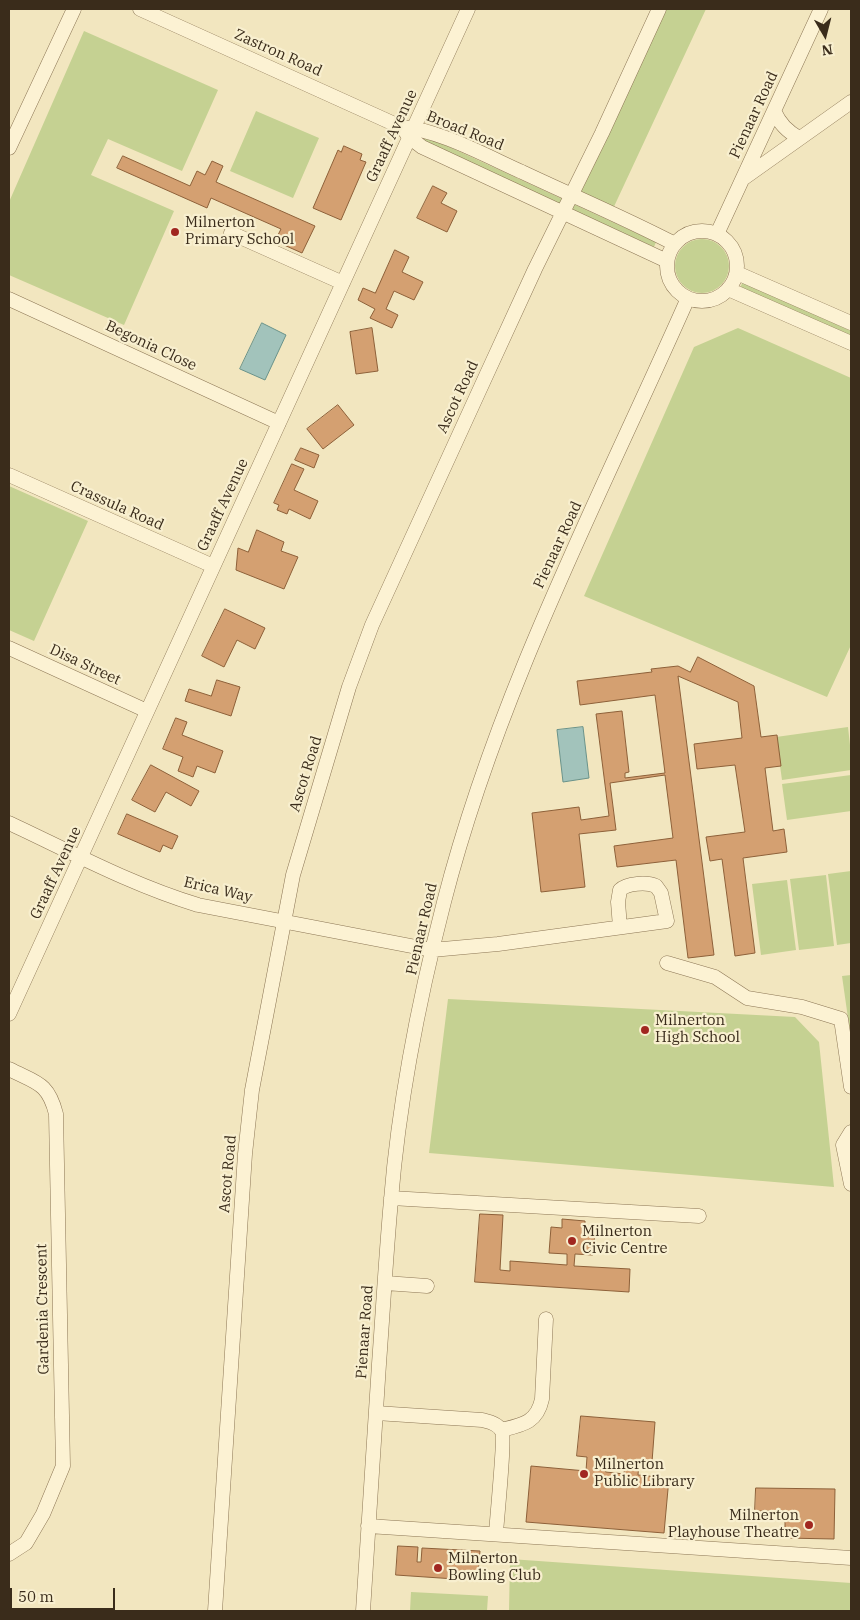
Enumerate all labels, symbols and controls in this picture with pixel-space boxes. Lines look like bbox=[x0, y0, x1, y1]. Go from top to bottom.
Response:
north arrow bbox=[800, 10, 850, 60]
street label: Zastron Road bbox=[231, 26, 325, 80]
text: N bbox=[820, 40, 834, 60]
street label: Pienaar Road bbox=[726, 69, 782, 161]
street label: Graaff Avenue bbox=[363, 87, 421, 185]
street label: Broad Road bbox=[424, 107, 506, 155]
place label: Milnerton Primary School bbox=[185, 214, 294, 249]
marker: Milnerton Primary School bbox=[169, 226, 181, 238]
street label: Begonia Close bbox=[102, 317, 200, 375]
street label: Ascot Road bbox=[433, 358, 483, 436]
street label: Graaff Avenue bbox=[194, 456, 252, 554]
street label: Crassula Road bbox=[68, 477, 166, 535]
street label: Pienaar Road bbox=[530, 499, 586, 591]
street label: Disa Street bbox=[47, 641, 123, 689]
street label: Ascot Road bbox=[286, 734, 326, 814]
street label: Graaff Avenue bbox=[27, 824, 85, 922]
street label: Erica Way bbox=[182, 873, 254, 907]
street label: Pienaar Road bbox=[403, 881, 441, 977]
place label: Milnerton High School bbox=[655, 1012, 740, 1047]
marker: Milnerton High School bbox=[639, 1024, 651, 1036]
street label: Ascot Road bbox=[216, 1134, 240, 1214]
place label: Milnerton Civic Centre bbox=[582, 1223, 668, 1258]
marker: Milnerton Civic Centre bbox=[566, 1235, 578, 1247]
street label: Gardenia Crescent bbox=[33, 1243, 53, 1375]
street label: Pienaar Road bbox=[353, 1284, 377, 1380]
place label: Milnerton Public Library bbox=[594, 1456, 695, 1491]
marker: Milnerton Public Library bbox=[578, 1468, 590, 1480]
place label: Milnerton Playhouse Theatre bbox=[668, 1507, 799, 1542]
marker: Milnerton Playhouse Theatre bbox=[803, 1519, 815, 1531]
place label: Milnerton Bowling Club bbox=[448, 1550, 541, 1585]
marker: Milnerton Bowling Club bbox=[432, 1562, 444, 1574]
scale bar bbox=[12, 1578, 118, 1610]
text: 50 m bbox=[18, 1587, 54, 1606]

